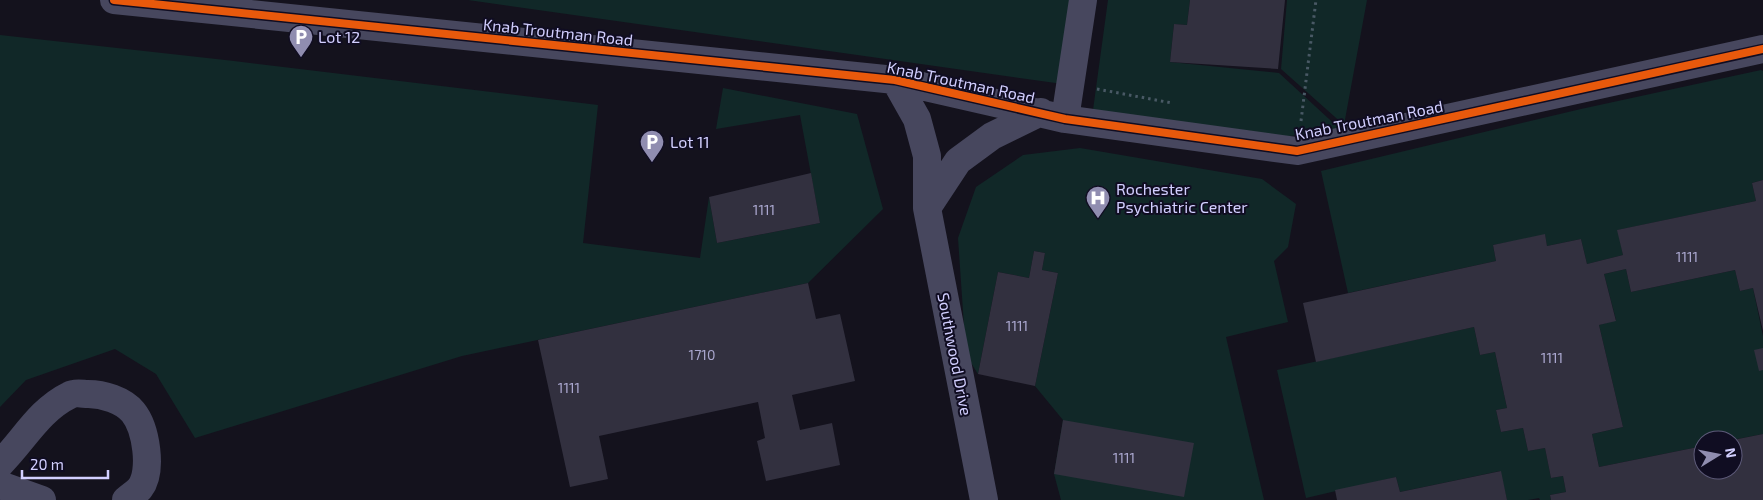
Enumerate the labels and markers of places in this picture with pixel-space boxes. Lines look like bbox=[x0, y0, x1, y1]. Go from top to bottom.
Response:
parking icon: Lot 12 bbox=[288, 24, 314, 58]
place label: Lot 12 bbox=[318, 27, 360, 46]
parking icon: Lot 11 bbox=[639, 129, 665, 163]
place label: Lot 11 bbox=[670, 132, 710, 151]
place label: Rochester Psychiatric Center bbox=[1116, 179, 1248, 216]
hospital icon: Rochester Psychiatric Center bbox=[1085, 185, 1111, 219]

